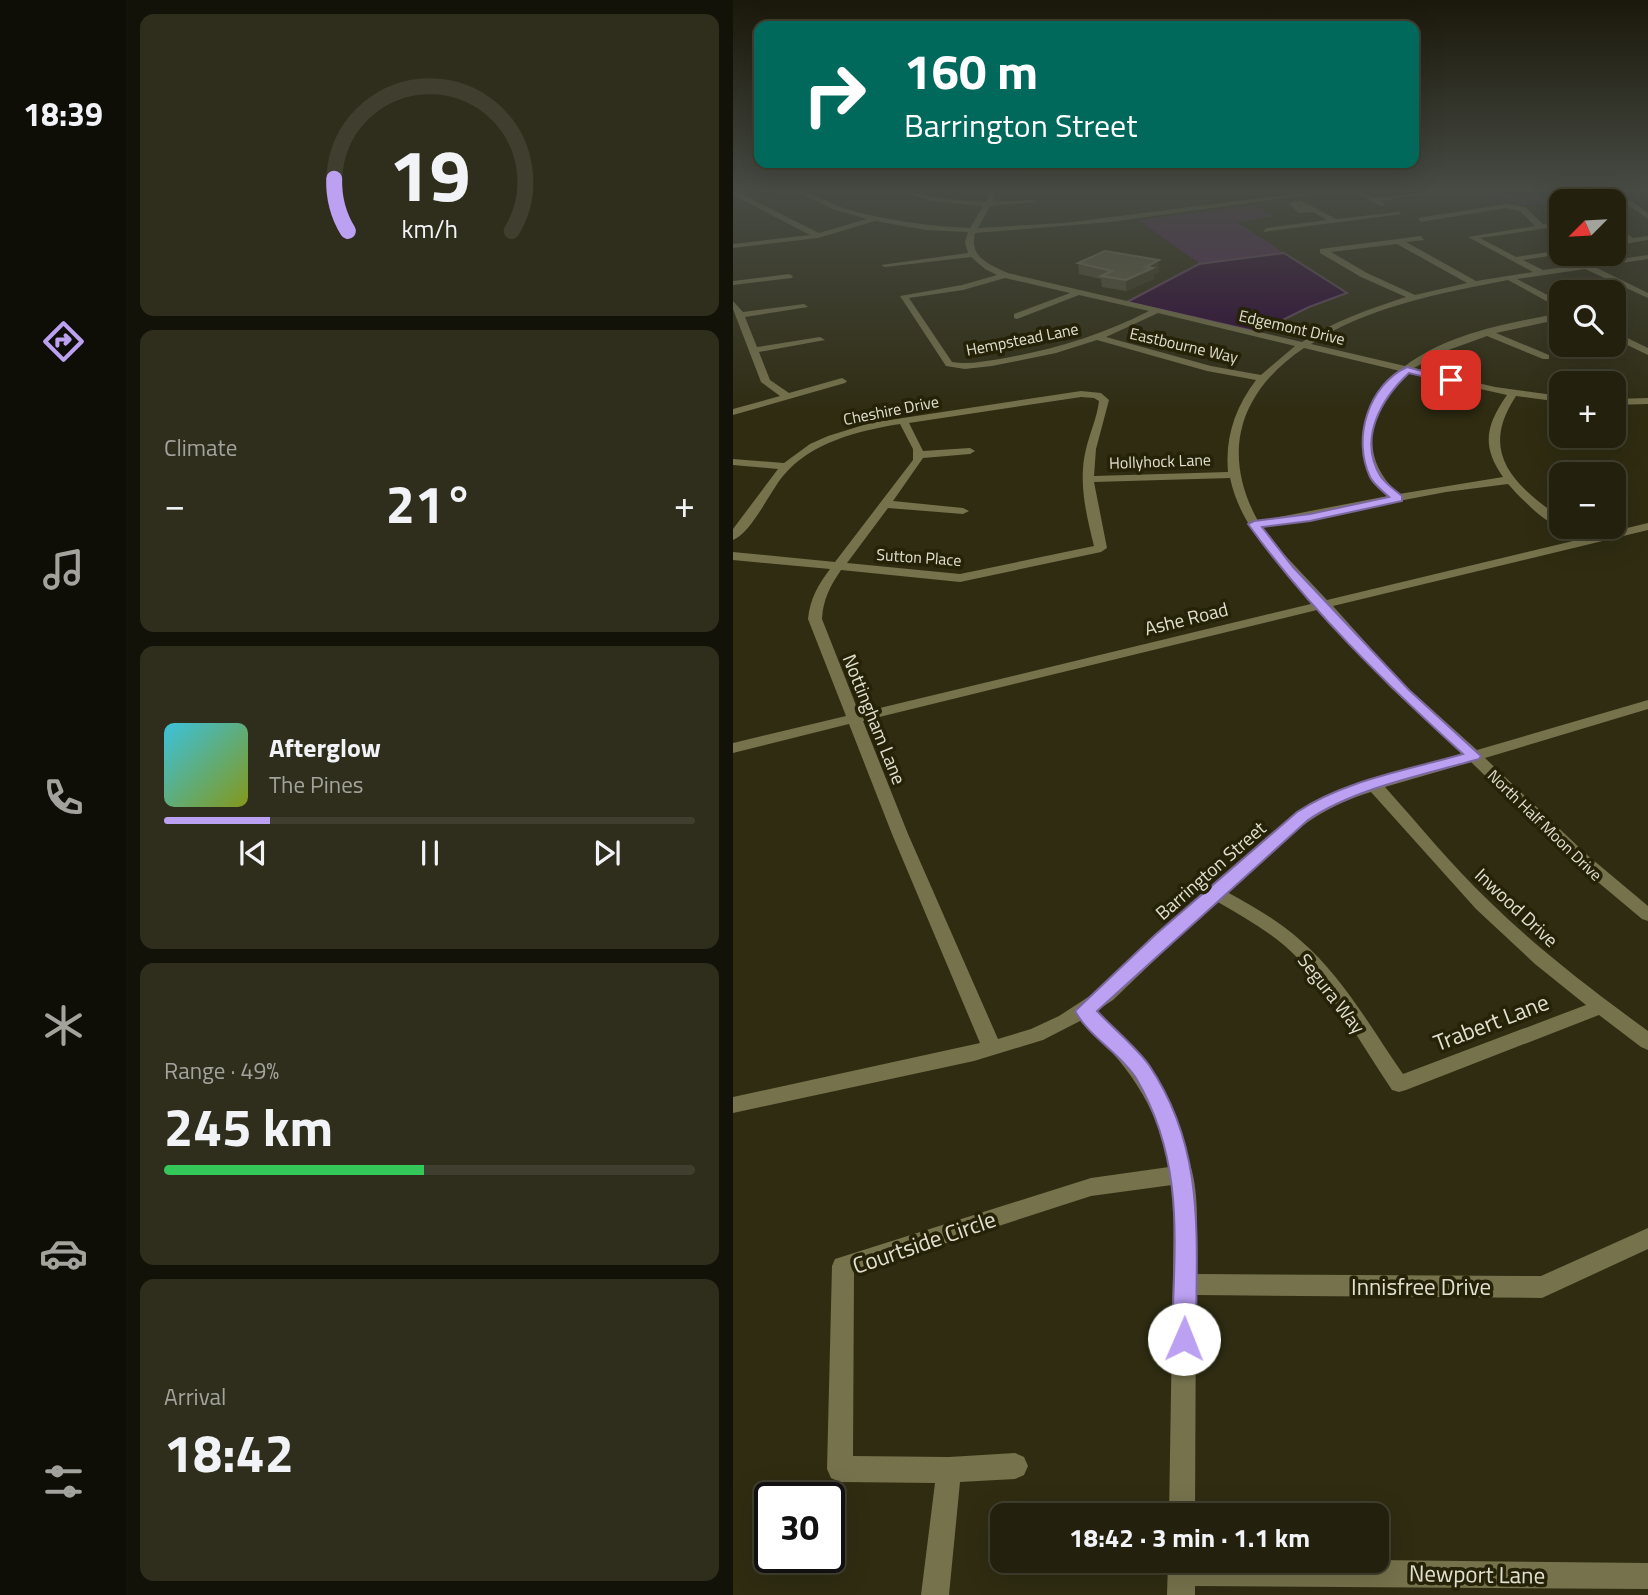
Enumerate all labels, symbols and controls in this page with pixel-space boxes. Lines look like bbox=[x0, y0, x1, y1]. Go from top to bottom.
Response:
text: 160 m bbox=[904, 33, 1038, 108]
icon: right bbox=[789, 49, 880, 140]
text: 18:39 bbox=[23, 90, 103, 138]
text: Barrington Street bbox=[904, 101, 1137, 149]
text: 19 bbox=[389, 119, 470, 229]
north arrow bbox=[1549, 189, 1625, 266]
map controls bbox=[1549, 189, 1626, 539]
text: km/h bbox=[401, 210, 458, 248]
button: search bbox=[1549, 280, 1626, 357]
street label: Edgemont Drive bbox=[1237, 303, 1347, 351]
street label: Hempstead Lane bbox=[964, 316, 1080, 362]
icon: directions bbox=[39, 317, 88, 366]
street label: Eastbourne Way bbox=[1127, 321, 1241, 369]
pin bbox=[1421, 350, 1481, 410]
icon: arrive bbox=[1432, 361, 1470, 399]
button: + bbox=[1549, 371, 1626, 448]
street label: Cheshire Drive bbox=[841, 389, 941, 431]
text: Climate bbox=[164, 430, 237, 465]
street label: Hollyhock Lane bbox=[1109, 447, 1211, 475]
button: − bbox=[1549, 462, 1626, 539]
text: 21° bbox=[386, 464, 473, 543]
text: − bbox=[164, 475, 185, 533]
text: + bbox=[674, 475, 695, 533]
street label: Sutton Place bbox=[876, 542, 962, 572]
icon: music bbox=[39, 545, 88, 594]
street label: Ashe Road bbox=[1141, 594, 1231, 642]
street label: Nottingham Lane bbox=[836, 649, 914, 789]
text: Afterglow bbox=[269, 728, 381, 767]
street label: North Half Moon Drive bbox=[1482, 764, 1608, 886]
text: The Pines bbox=[269, 767, 363, 802]
icon: phone bbox=[39, 773, 88, 822]
street label: Barrington Street bbox=[1148, 813, 1272, 926]
icon: previous bbox=[234, 834, 272, 872]
icon: pause bbox=[411, 834, 449, 872]
icon: next bbox=[588, 834, 626, 872]
street label: Inwood Drive bbox=[1469, 861, 1565, 953]
street label: Segura Way bbox=[1291, 947, 1373, 1039]
street label: Trabert Lane bbox=[1428, 984, 1554, 1060]
icon: climate bbox=[39, 1001, 88, 1050]
text: Range · 49% bbox=[164, 1053, 279, 1088]
text: 245 km bbox=[164, 1087, 333, 1166]
street label: Courtside Circle bbox=[848, 1201, 1000, 1283]
icon: car bbox=[39, 1229, 88, 1278]
street label: Innisfree Drive bbox=[1351, 1269, 1491, 1304]
position arrow bbox=[1147, 1302, 1221, 1376]
text: Arrival bbox=[164, 1379, 226, 1414]
text: 18:42 bbox=[164, 1413, 294, 1492]
icon: filters bbox=[39, 1457, 88, 1506]
speed limit sign: 30 bbox=[754, 1482, 845, 1573]
text: 18:42 · 3 min · 1.1 km bbox=[1069, 1518, 1310, 1557]
street label: Newport Lane bbox=[1409, 1555, 1545, 1593]

